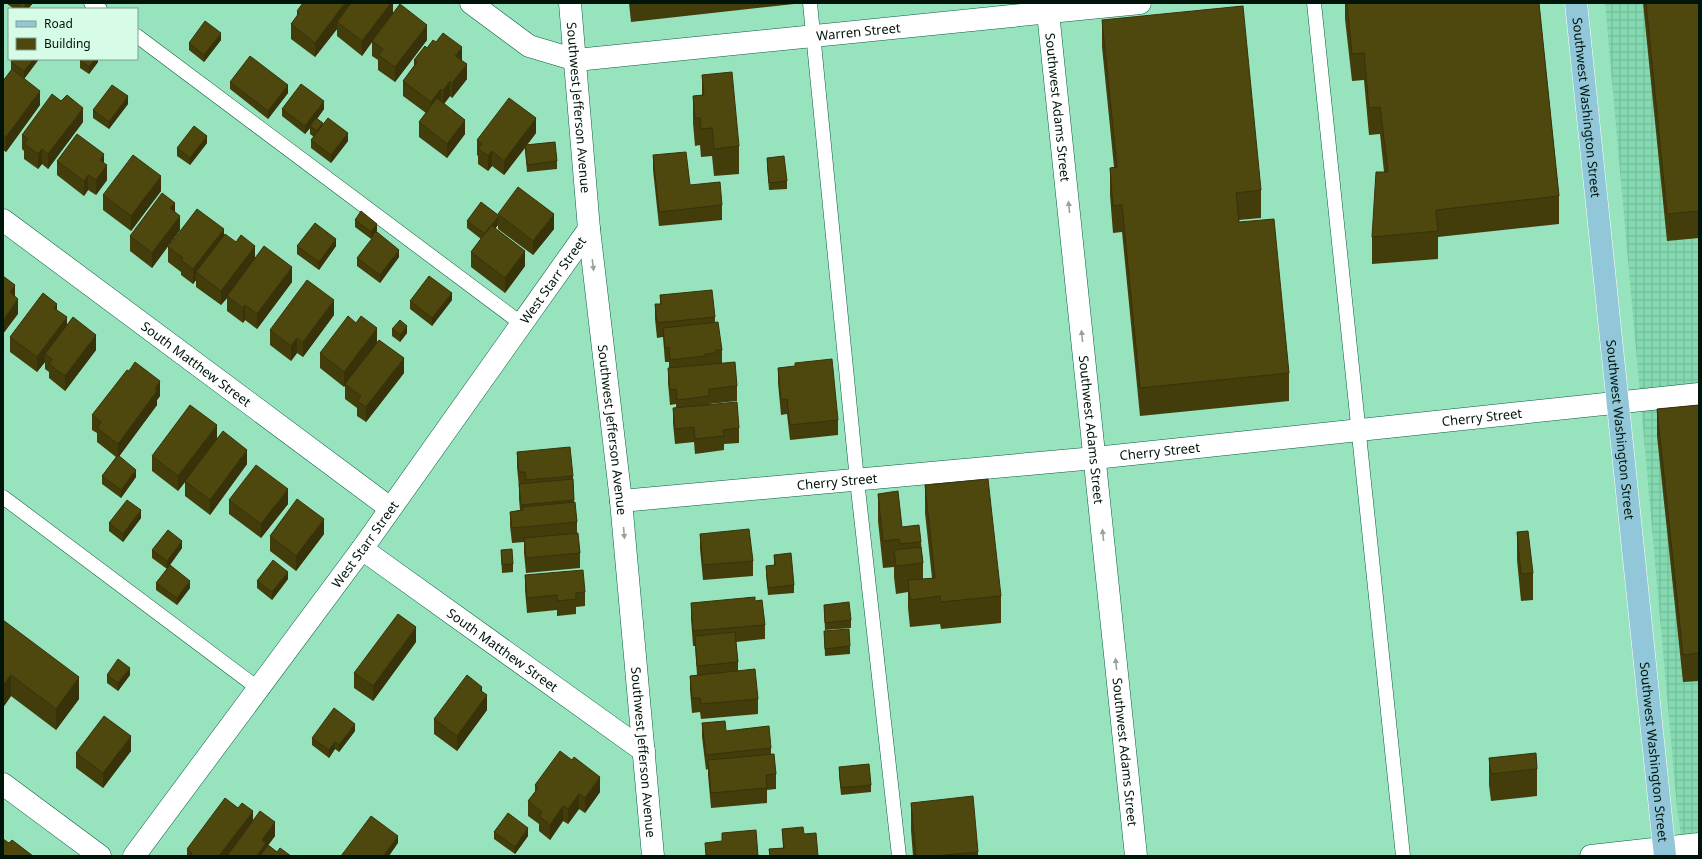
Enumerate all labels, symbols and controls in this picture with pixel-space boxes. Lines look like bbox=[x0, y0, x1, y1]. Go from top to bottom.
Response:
legend bbox=[8, 8, 138, 60]
text: Road bbox=[44, 15, 73, 32]
street label: Southwest Washington Street bbox=[1569, 17, 1605, 199]
street label: Warren Street bbox=[815, 18, 902, 45]
street label: Southwest Jefferson Avenue bbox=[563, 21, 595, 194]
street label: Southwest Adams Street bbox=[1041, 32, 1075, 183]
text: Building bbox=[44, 35, 91, 52]
one-way arrow bbox=[1065, 200, 1072, 213]
street label: West Starr Street bbox=[516, 233, 590, 327]
one-way arrow bbox=[590, 259, 597, 271]
street label: South Matthew Street bbox=[138, 317, 255, 411]
one-way arrow bbox=[1079, 330, 1086, 342]
street label: Southwest Washington Street bbox=[1602, 339, 1639, 521]
street label: Southwest Jefferson Avenue bbox=[594, 344, 631, 516]
street label: Southwest Adams Street bbox=[1075, 354, 1108, 505]
street label: Cherry Street bbox=[1441, 404, 1523, 430]
street label: Cherry Street bbox=[1119, 438, 1201, 464]
street label: Cherry Street bbox=[796, 469, 878, 494]
street label: West Starr Street bbox=[327, 497, 403, 591]
one-way arrow bbox=[620, 527, 627, 539]
one-way arrow bbox=[1100, 529, 1107, 541]
street label: South Matthew Street bbox=[443, 604, 562, 696]
one-way arrow bbox=[1113, 658, 1120, 670]
street label: Southwest Washington Street bbox=[1636, 661, 1673, 843]
street label: Southwest Jefferson Avenue bbox=[627, 666, 660, 839]
street label: Southwest Adams Street bbox=[1108, 677, 1142, 827]

